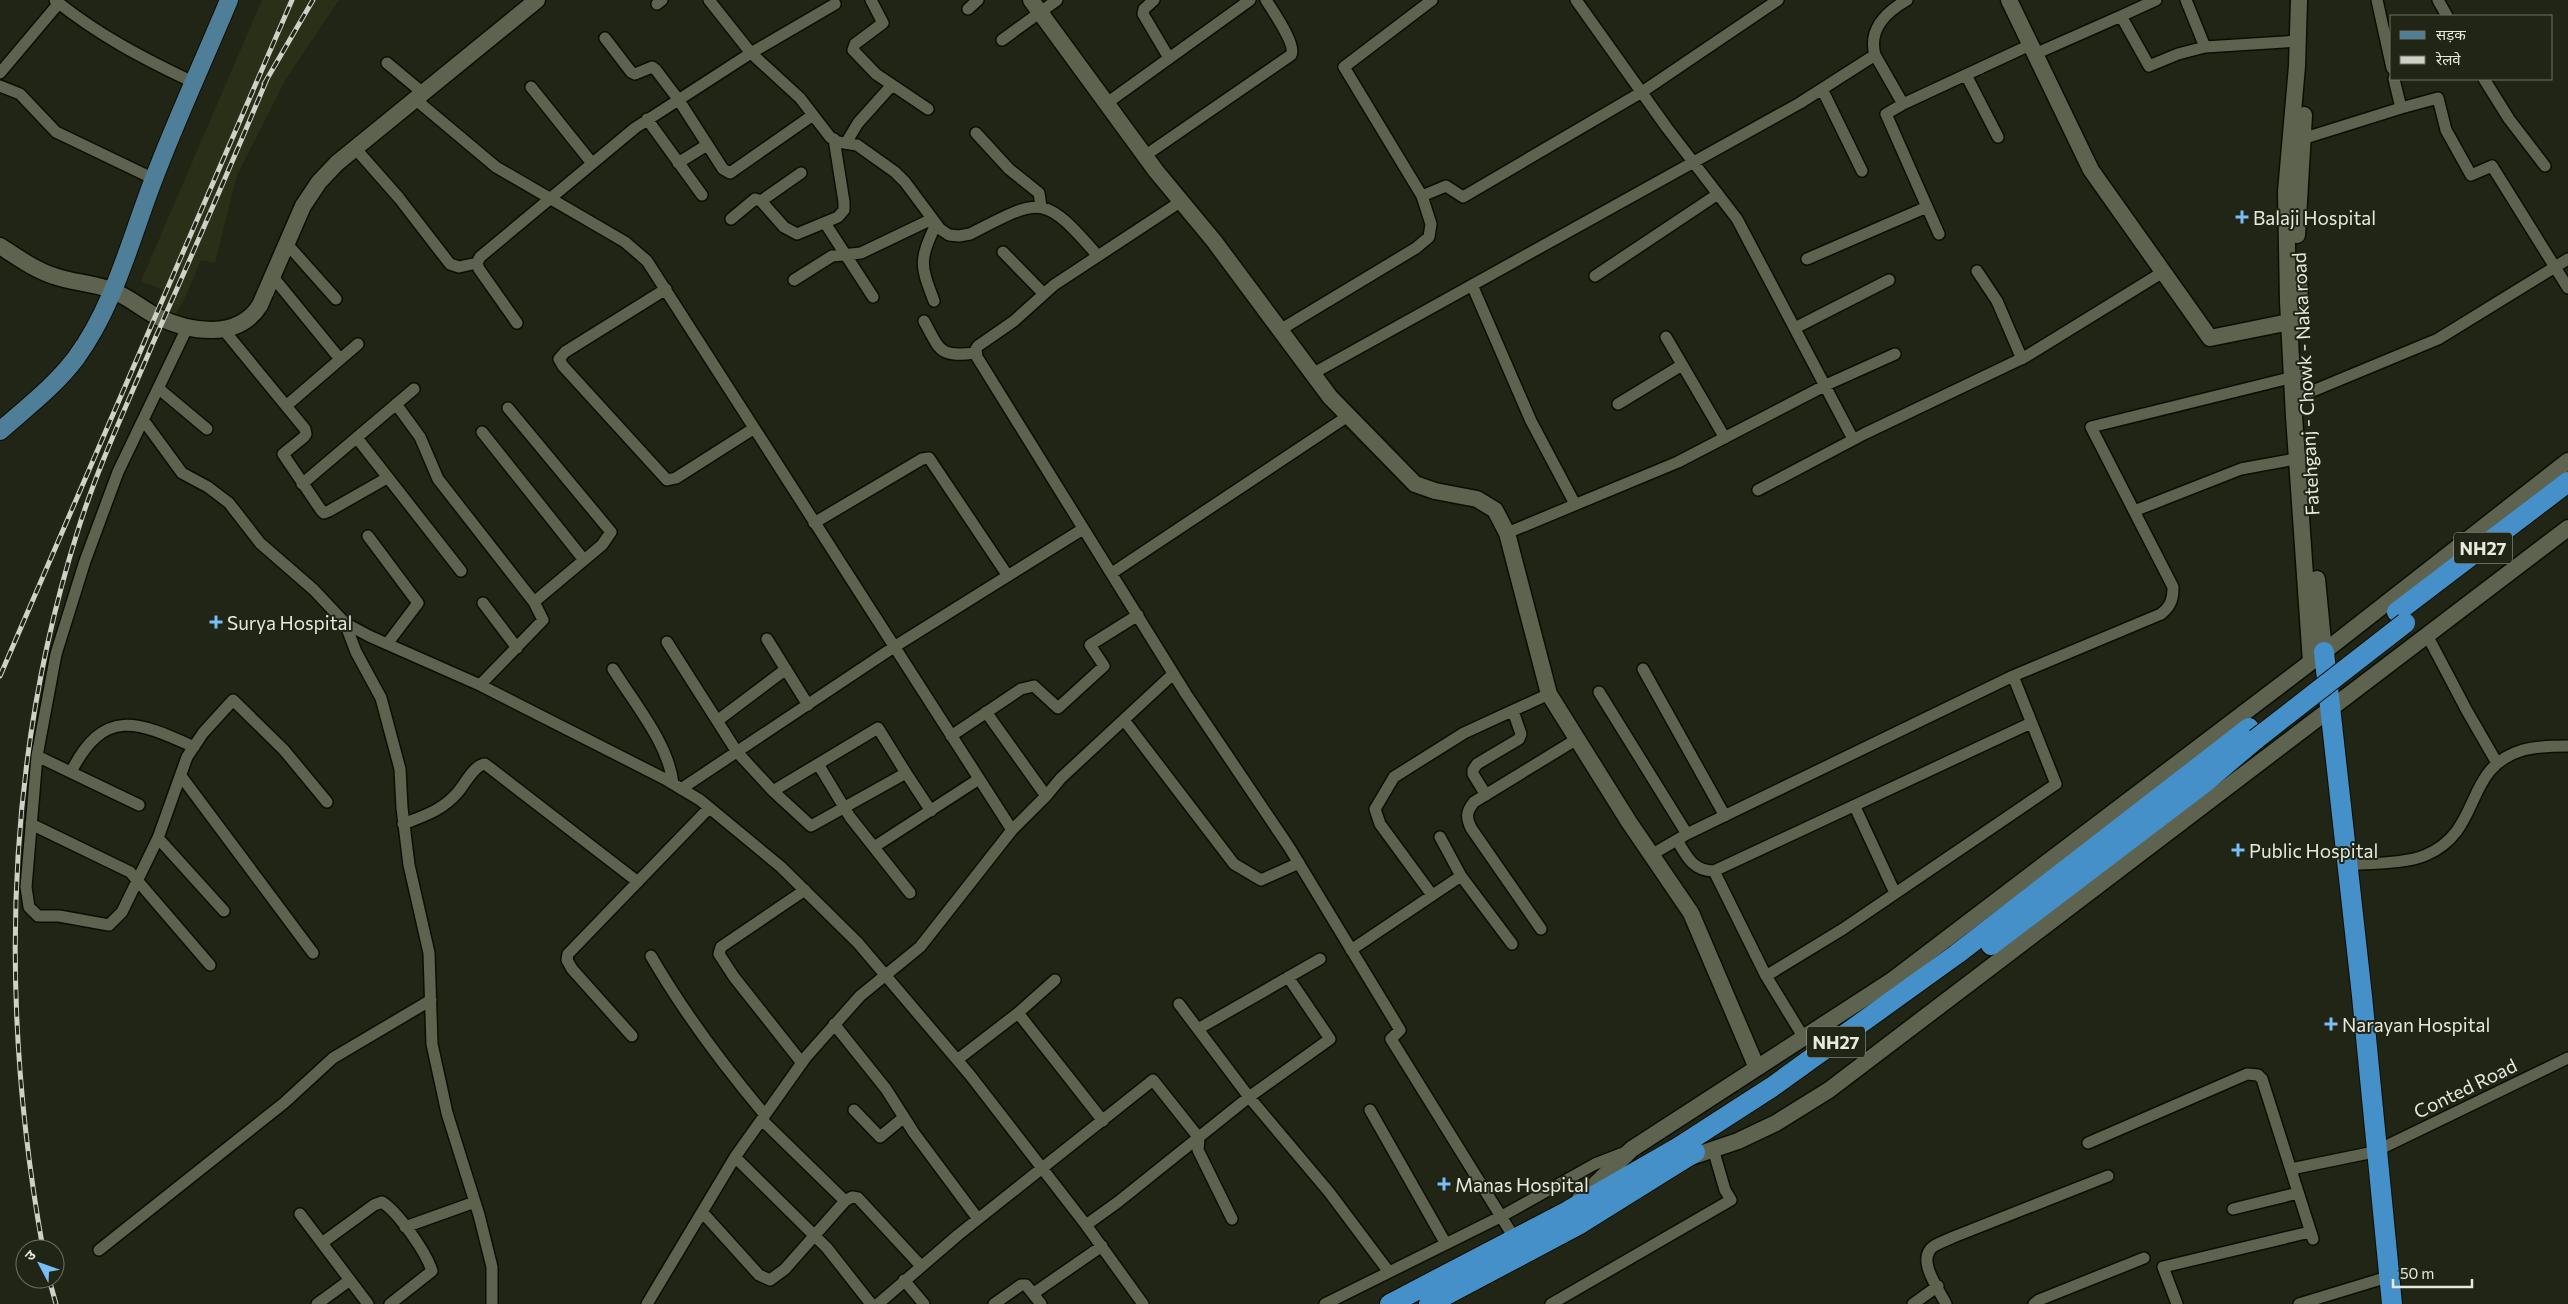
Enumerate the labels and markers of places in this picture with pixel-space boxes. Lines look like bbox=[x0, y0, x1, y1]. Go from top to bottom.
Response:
place label: Balaji Hospital bbox=[2253, 206, 2376, 229]
marker: Balaji Hospital bbox=[2235, 210, 2249, 224]
place label: Surya Hospital bbox=[227, 611, 352, 634]
marker: Surya Hospital bbox=[209, 615, 223, 629]
place label: Public Hospital bbox=[2249, 839, 2378, 862]
marker: Public Hospital bbox=[2231, 843, 2245, 857]
place label: Narayan Hospital bbox=[2342, 1013, 2490, 1036]
marker: Narayan Hospital bbox=[2324, 1017, 2338, 1031]
place label: Manas Hospital bbox=[1455, 1173, 1589, 1196]
marker: Manas Hospital bbox=[1437, 1177, 1451, 1191]

